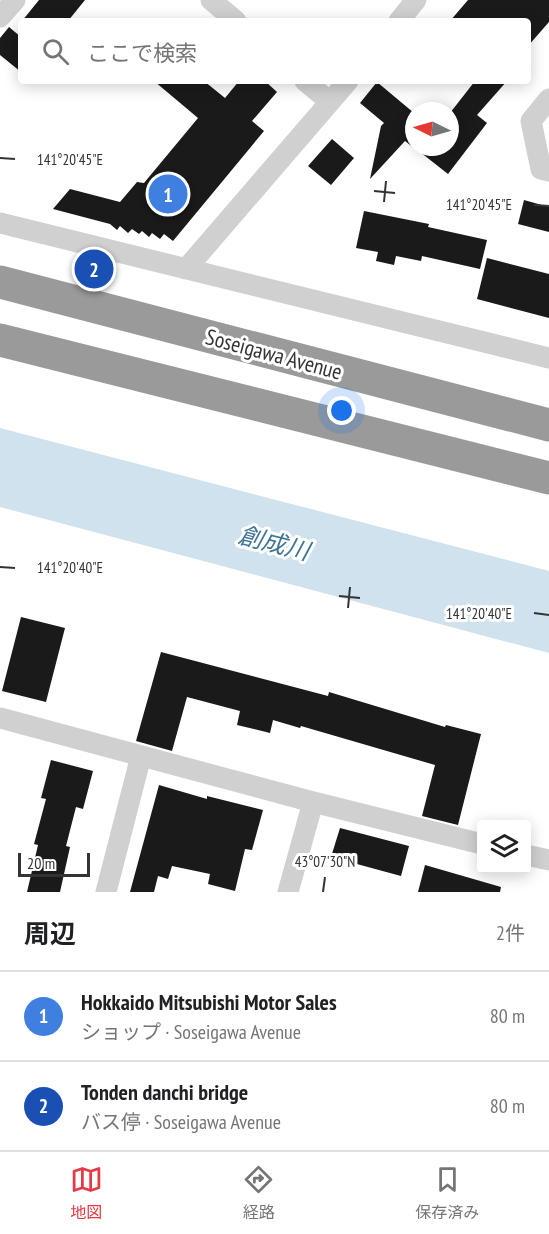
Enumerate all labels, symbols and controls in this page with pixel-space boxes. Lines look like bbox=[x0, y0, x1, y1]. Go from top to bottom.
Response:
search box bbox=[18, 18, 531, 84]
icon: search bbox=[39, 35, 72, 68]
text: ここで検索 bbox=[87, 39, 197, 67]
north arrow bbox=[405, 102, 459, 156]
text: 141°20'45"E bbox=[37, 150, 103, 169]
pin: 1 bbox=[148, 172, 188, 216]
text: 141°20'45"E bbox=[446, 195, 512, 214]
pin: 2 bbox=[74, 246, 113, 292]
street label: Soseigawa Avenue bbox=[203, 322, 345, 386]
your location bbox=[327, 396, 356, 425]
water label: 創成川 bbox=[235, 519, 316, 567]
text: 141°20'40"E bbox=[37, 558, 103, 577]
text: 141°20'40"E bbox=[446, 604, 512, 623]
map controls bbox=[477, 820, 531, 874]
button: layers bbox=[477, 820, 531, 874]
scale bar bbox=[18, 850, 90, 878]
text: 43°07'30"N bbox=[295, 852, 355, 871]
text: 20 m bbox=[27, 853, 55, 873]
text: 周辺 bbox=[24, 917, 76, 950]
text: 2件 bbox=[496, 920, 525, 946]
text: Hokkaido Mitsubishi Motor Sales bbox=[81, 988, 337, 1016]
text: 1 bbox=[39, 1003, 48, 1029]
text: 80 m bbox=[490, 1003, 525, 1029]
text: ショップ · Soseigawa Avenue bbox=[81, 1019, 301, 1045]
text: Tonden danchi bridge bbox=[81, 1078, 248, 1106]
text: 2 bbox=[39, 1093, 48, 1119]
text: 80 m bbox=[490, 1093, 525, 1119]
text: バス停 · Soseigawa Avenue bbox=[81, 1109, 281, 1135]
tab: 地図 bbox=[70, 1163, 103, 1223]
tab: 経路 bbox=[242, 1163, 275, 1223]
tab: 保存済み bbox=[415, 1163, 479, 1223]

